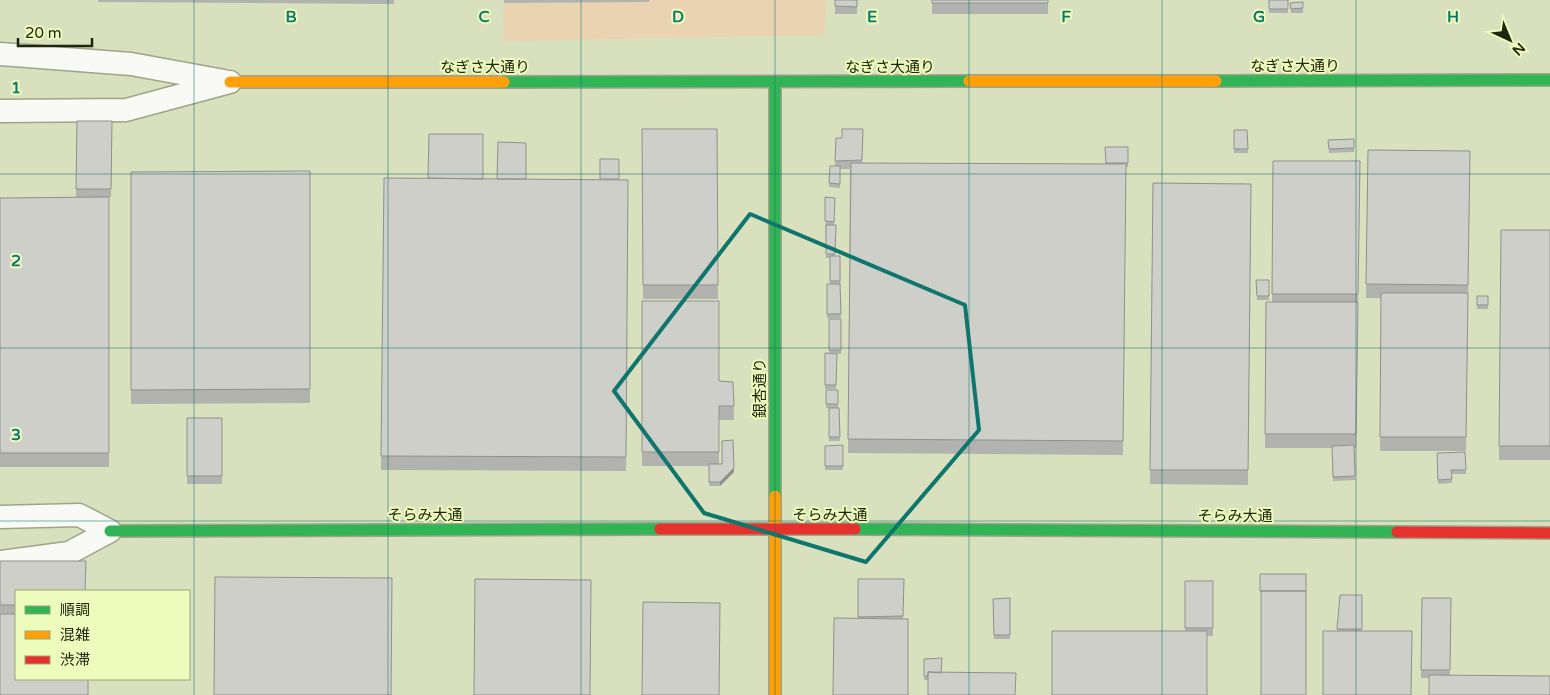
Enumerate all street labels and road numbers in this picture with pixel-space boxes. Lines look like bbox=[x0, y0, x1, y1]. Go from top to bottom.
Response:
street label: なぎさ大通り bbox=[1250, 57, 1340, 75]
street label: なぎさ大通り bbox=[440, 58, 530, 76]
street label: なぎさ大通り bbox=[845, 58, 935, 76]
street label: 銀杏通り bbox=[751, 358, 769, 418]
street label: そらみ大通 bbox=[387, 506, 463, 524]
street label: そらみ大通 bbox=[792, 506, 868, 524]
street label: そらみ大通 bbox=[1197, 507, 1273, 525]

